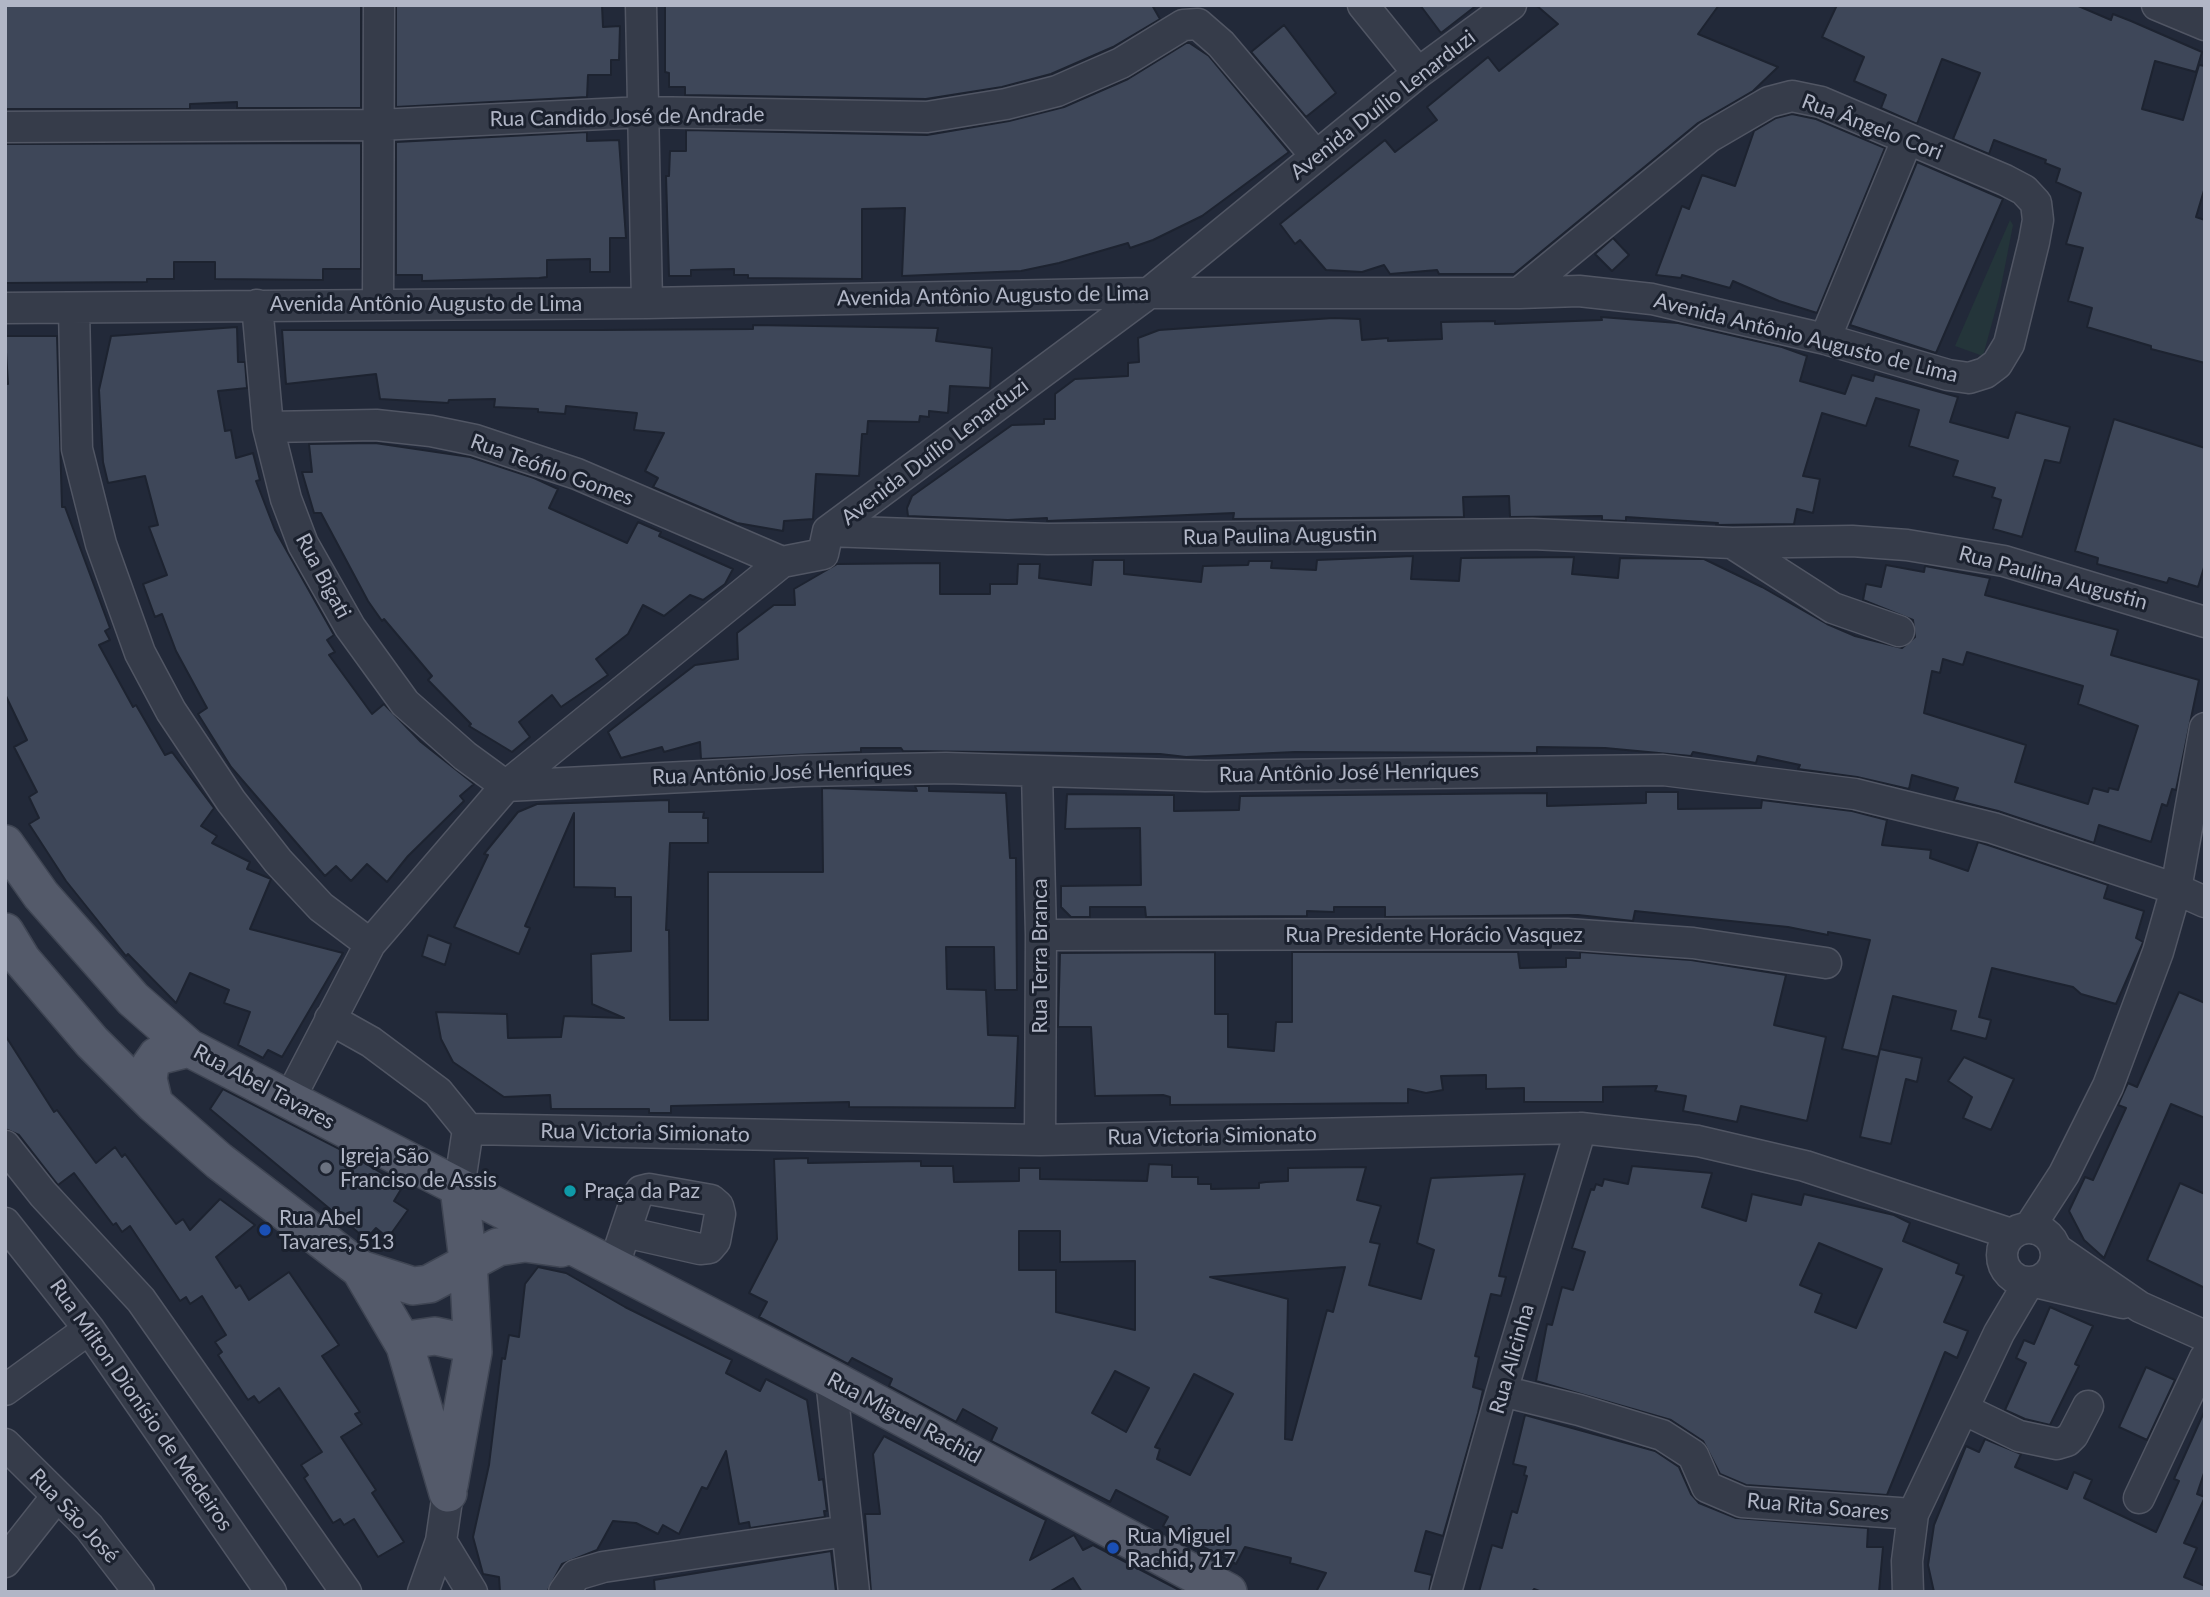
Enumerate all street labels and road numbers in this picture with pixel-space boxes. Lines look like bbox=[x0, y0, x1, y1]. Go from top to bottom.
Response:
street label: Avenida Duílio Lenarduzi bbox=[1285, 25, 1481, 185]
street label: Rua Ângelo Cori bbox=[1798, 89, 1946, 165]
street label: Rua Candido José de Andrade bbox=[489, 102, 765, 132]
street label: Avenida Antônio Augusto de Lima bbox=[837, 281, 1149, 311]
street label: Avenida Antônio Augusto de Lima bbox=[1651, 288, 1961, 388]
street label: Avenida Antônio Augusto de Lima bbox=[270, 291, 582, 317]
street label: Avenida Duílio Lenarduzi bbox=[836, 373, 1034, 531]
street label: Rua Teófilo Gomes bbox=[467, 429, 637, 511]
street label: Rua Paulina Augustin bbox=[1183, 522, 1377, 550]
street label: Rua Bigati bbox=[290, 529, 356, 623]
street label: Rua Paulina Augustin bbox=[1956, 541, 2150, 615]
street label: Rua Antônio José Henriques bbox=[652, 756, 912, 790]
street label: Rua Antônio José Henriques bbox=[1219, 758, 1479, 788]
street label: Rua Terra Branca bbox=[1027, 878, 1053, 1034]
street label: Rua Presidente Horácio Vasquez bbox=[1285, 922, 1583, 948]
street label: Rua Abel Tavares bbox=[189, 1039, 339, 1135]
street label: Rua Victoria Simionato bbox=[540, 1119, 750, 1147]
street label: Rua Victoria Simionato bbox=[1107, 1122, 1317, 1150]
street label: Rua Milton Dionísio de Medeiros bbox=[44, 1274, 238, 1536]
street label: Rua Alicinha bbox=[1484, 1301, 1540, 1417]
street label: Rua Miguel Rachid bbox=[823, 1367, 985, 1469]
street label: Rua São José bbox=[24, 1464, 124, 1568]
street label: Rua Rita Soares bbox=[1746, 1488, 1890, 1526]

